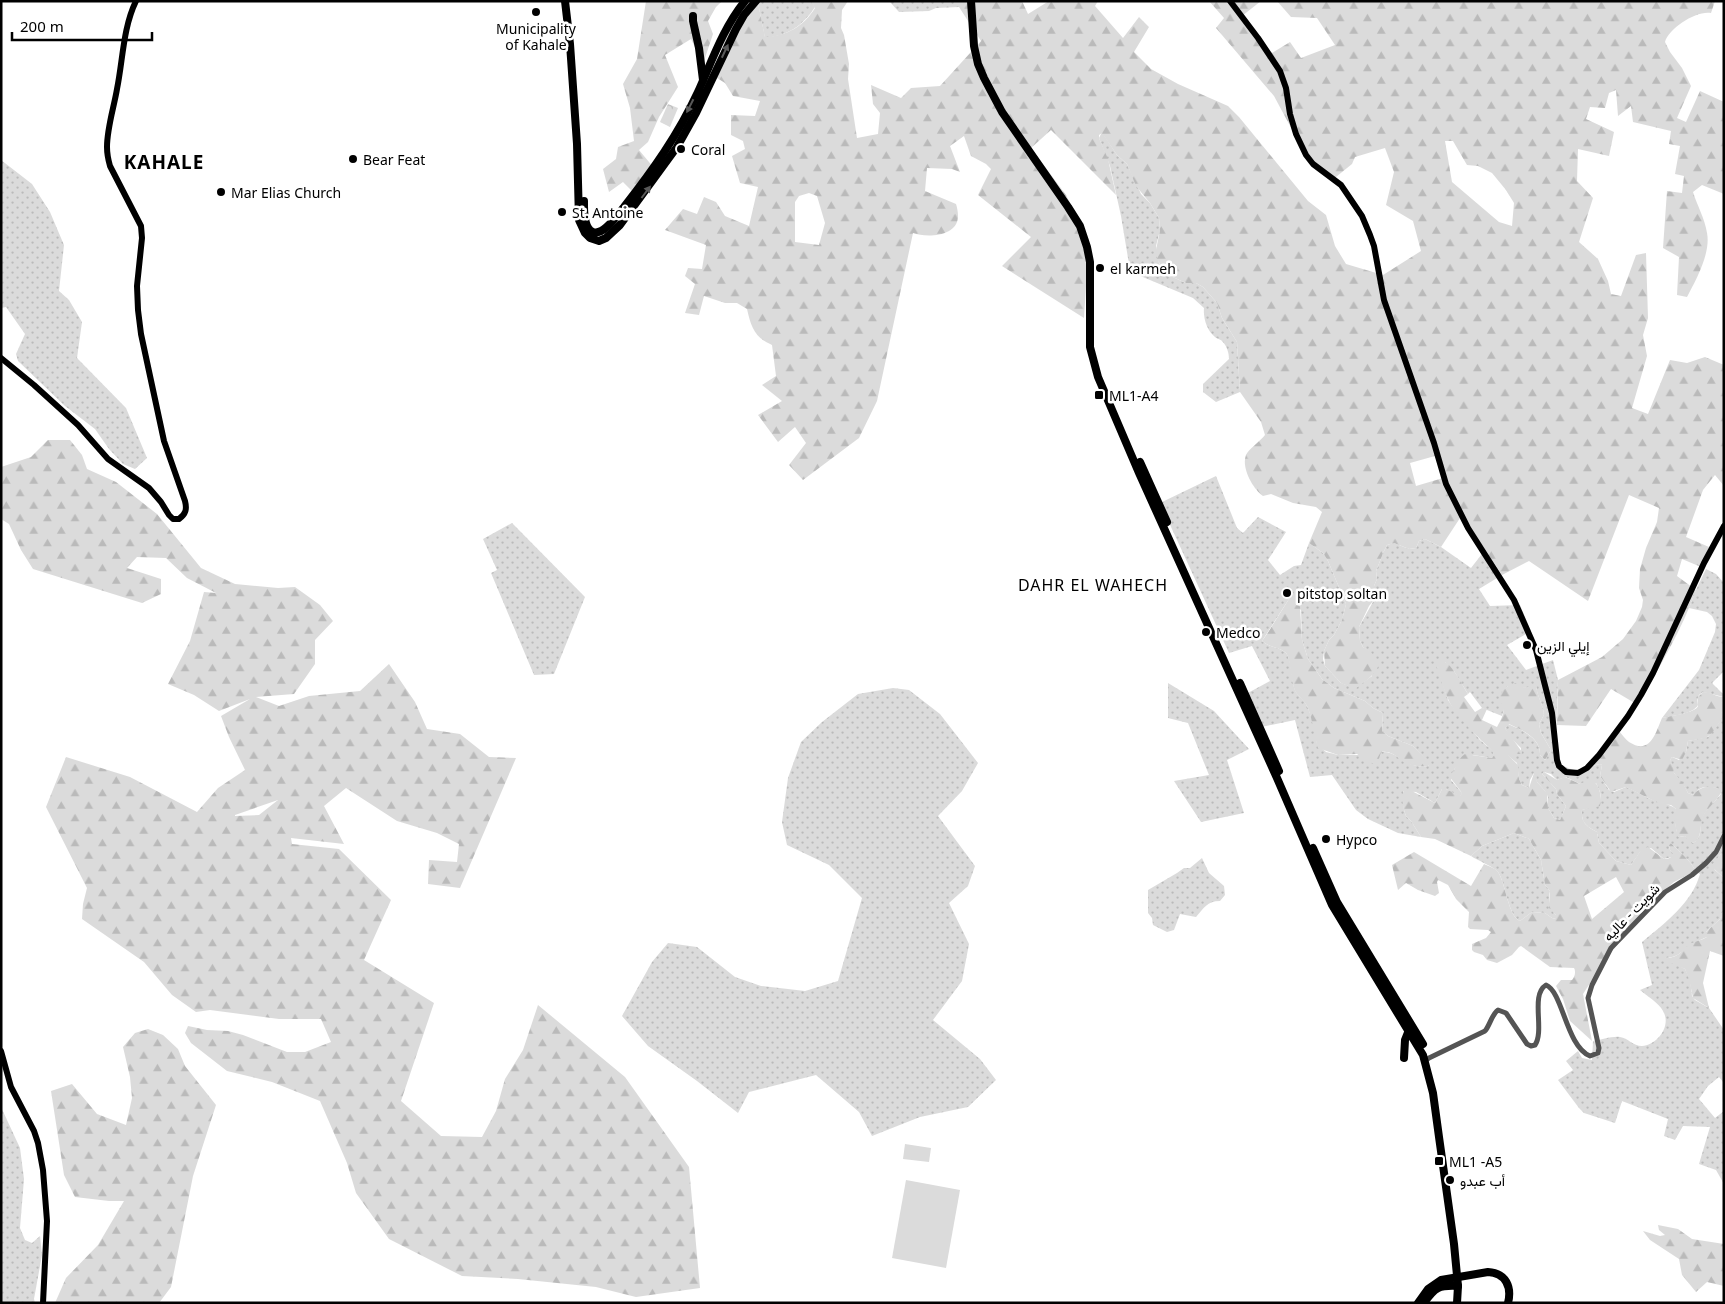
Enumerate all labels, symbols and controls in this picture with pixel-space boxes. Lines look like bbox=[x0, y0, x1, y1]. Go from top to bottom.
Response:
marker: Municipality of Kahale bbox=[530, 6, 542, 18]
scale bar bbox=[12, 10, 152, 42]
text: 200 m bbox=[20, 16, 64, 36]
place label: Municipality of Kahale bbox=[496, 19, 577, 54]
one-way arrow bbox=[722, 44, 730, 58]
one-way arrow bbox=[686, 99, 694, 114]
place label: Coral bbox=[691, 140, 725, 159]
marker: Coral bbox=[675, 143, 687, 155]
district label: KAHALE bbox=[124, 149, 204, 175]
place label: Bear Feat bbox=[363, 150, 425, 169]
marker: Bear Feat bbox=[347, 153, 359, 165]
place label: Mar Elias Church bbox=[231, 183, 341, 202]
marker: Mar Elias Church bbox=[215, 186, 227, 198]
one-way arrow bbox=[640, 186, 651, 199]
place label: St. Antoine bbox=[572, 203, 644, 222]
marker: St. Antoine bbox=[556, 206, 568, 218]
place label: el karmeh bbox=[1110, 259, 1176, 278]
marker: el karmeh bbox=[1094, 262, 1106, 274]
place label: ML1-A4 bbox=[1109, 386, 1159, 405]
marker: ML1-A4 bbox=[1093, 389, 1105, 401]
district label: DAHR EL WAHECH bbox=[1018, 574, 1168, 596]
place label: pitstop soltan bbox=[1297, 584, 1387, 603]
marker: pitstop soltan bbox=[1281, 587, 1293, 599]
place label: Medco bbox=[1216, 623, 1260, 642]
marker: Medco bbox=[1200, 626, 1212, 638]
place label: إيلي الزين bbox=[1537, 636, 1589, 658]
marker: إيلي الزين bbox=[1521, 639, 1533, 651]
place label: Hypco bbox=[1336, 830, 1377, 849]
marker: Hypco bbox=[1320, 833, 1332, 845]
street label: شويت - عاليه bbox=[1599, 879, 1663, 945]
place label: ML1 -A5 bbox=[1449, 1152, 1502, 1171]
marker: ML1 -A5 bbox=[1433, 1155, 1445, 1167]
place label: أب عبدو bbox=[1460, 1171, 1505, 1190]
marker: أب عبدو bbox=[1444, 1174, 1456, 1186]

